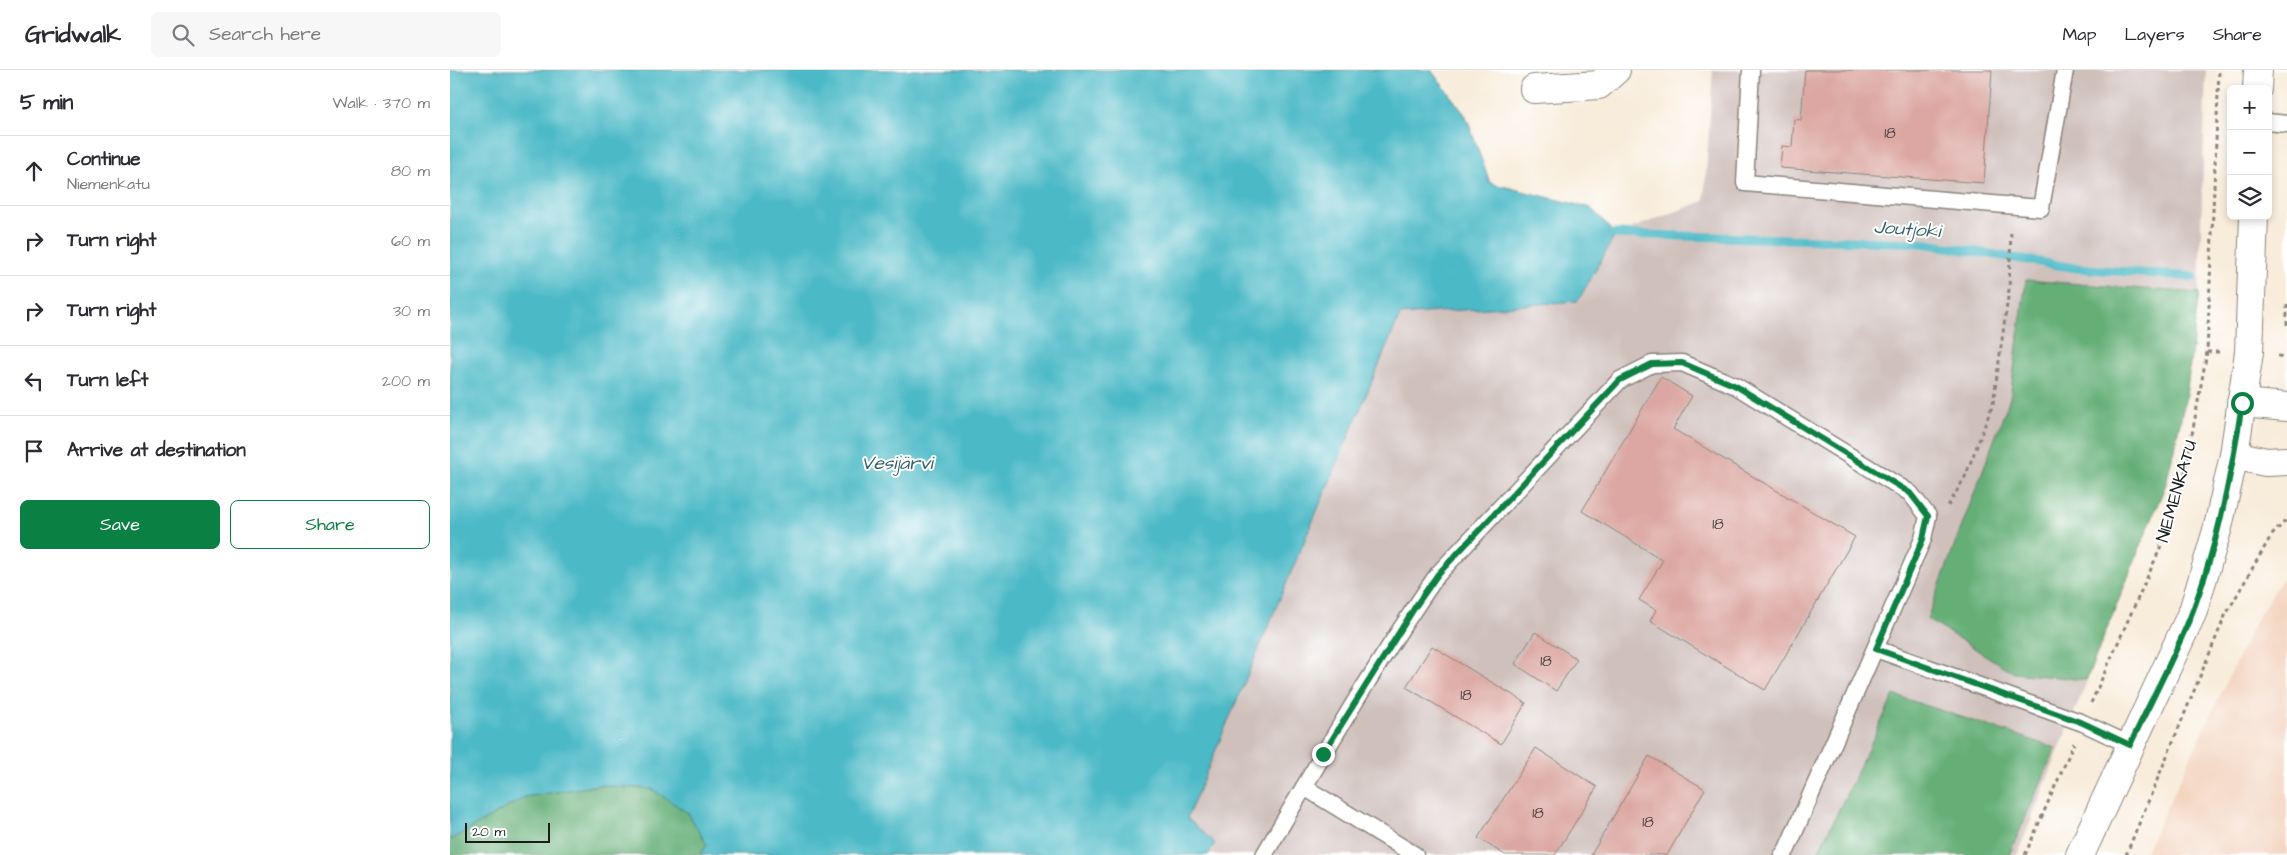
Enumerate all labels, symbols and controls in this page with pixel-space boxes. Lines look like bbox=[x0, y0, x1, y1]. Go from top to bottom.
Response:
search box bbox=[151, 12, 501, 57]
text: Gridwalk bbox=[25, 18, 121, 52]
icon: search bbox=[169, 21, 197, 49]
text: Search here bbox=[209, 21, 321, 48]
text: Map bbox=[2062, 22, 2096, 47]
text: Layers bbox=[2124, 22, 2185, 47]
text: Share bbox=[2213, 22, 2262, 47]
map controls bbox=[2227, 85, 2272, 220]
button: + bbox=[2227, 85, 2272, 130]
text: 5 min bbox=[20, 88, 73, 117]
text: Walk · 370 m bbox=[332, 92, 430, 114]
house number: 18 bbox=[1884, 123, 1896, 144]
button: − bbox=[2227, 130, 2272, 175]
text: Continue bbox=[67, 146, 141, 173]
icon: ahead bbox=[20, 157, 48, 185]
text: 80 m bbox=[391, 160, 430, 182]
text: Niemenkatu bbox=[67, 173, 150, 195]
button: layers bbox=[2227, 175, 2272, 220]
water label: Joutjoki bbox=[1873, 214, 1943, 245]
icon: right bbox=[20, 227, 48, 255]
text: Turn right bbox=[67, 227, 156, 254]
text: 60 m bbox=[391, 230, 430, 252]
icon: right bbox=[20, 297, 48, 325]
text: Turn right bbox=[67, 297, 156, 324]
text: 30 m bbox=[393, 300, 430, 322]
icon: left bbox=[20, 367, 48, 395]
text: Turn left bbox=[67, 367, 148, 394]
text: 200 m bbox=[382, 370, 430, 392]
route start bbox=[2231, 392, 2254, 415]
icon: arrive bbox=[20, 437, 48, 465]
text: Arrive at destination bbox=[67, 437, 246, 464]
street label: NIEMENKATU bbox=[2150, 437, 2203, 545]
water label: Vesijärvi bbox=[862, 450, 935, 477]
button: Save bbox=[20, 500, 220, 549]
button: Share bbox=[230, 500, 430, 549]
house number: 18 bbox=[1712, 514, 1724, 535]
house number: 18 bbox=[1540, 651, 1552, 672]
house number: 18 bbox=[1460, 685, 1472, 706]
route end bbox=[1312, 743, 1335, 766]
house number: 18 bbox=[1532, 803, 1544, 824]
house number: 18 bbox=[1642, 812, 1654, 833]
scale bar bbox=[465, 820, 550, 843]
text: 20 m bbox=[472, 822, 505, 842]

